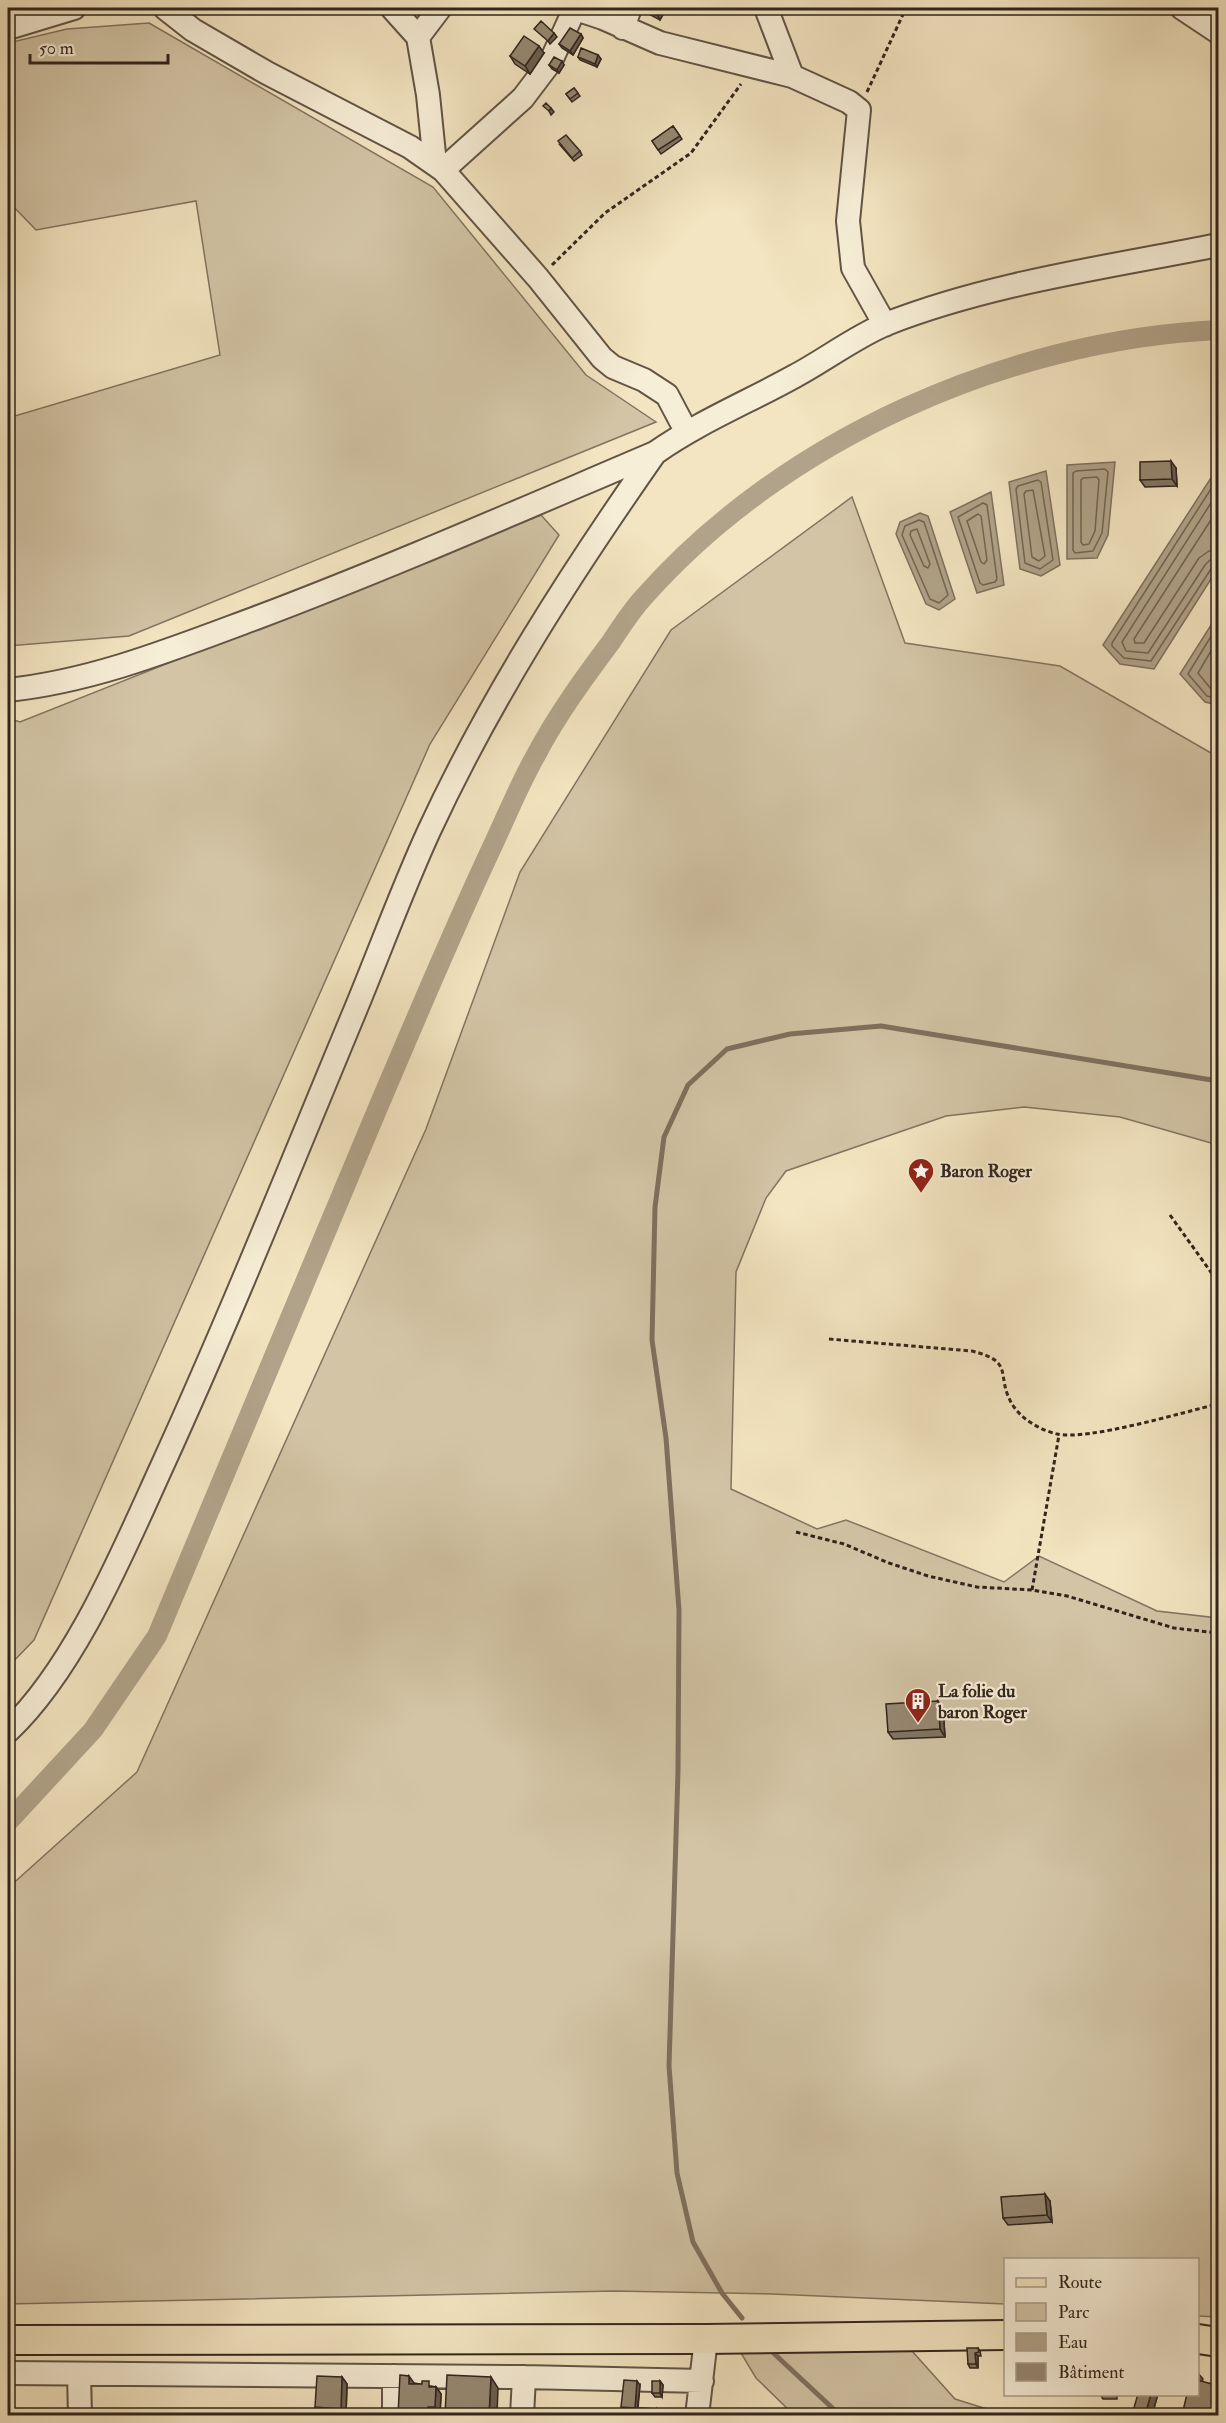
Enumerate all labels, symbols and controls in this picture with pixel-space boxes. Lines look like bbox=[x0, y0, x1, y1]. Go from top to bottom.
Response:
scale bar bbox=[30, 27, 168, 65]
text: 50 m bbox=[39, 37, 74, 60]
place icon: Baron Roger bbox=[906, 1156, 936, 1194]
place label: Baron Roger bbox=[940, 1160, 1032, 1183]
place label: La folie du baron Roger bbox=[937, 1680, 1027, 1724]
building icon: La folie du baron Roger bbox=[903, 1686, 933, 1724]
legend bbox=[1004, 2258, 1199, 2396]
text: Route bbox=[1058, 2271, 1102, 2294]
text: Parc bbox=[1058, 2301, 1089, 2324]
text: Eau bbox=[1058, 2331, 1088, 2354]
text: Bâtiment bbox=[1058, 2361, 1124, 2384]

